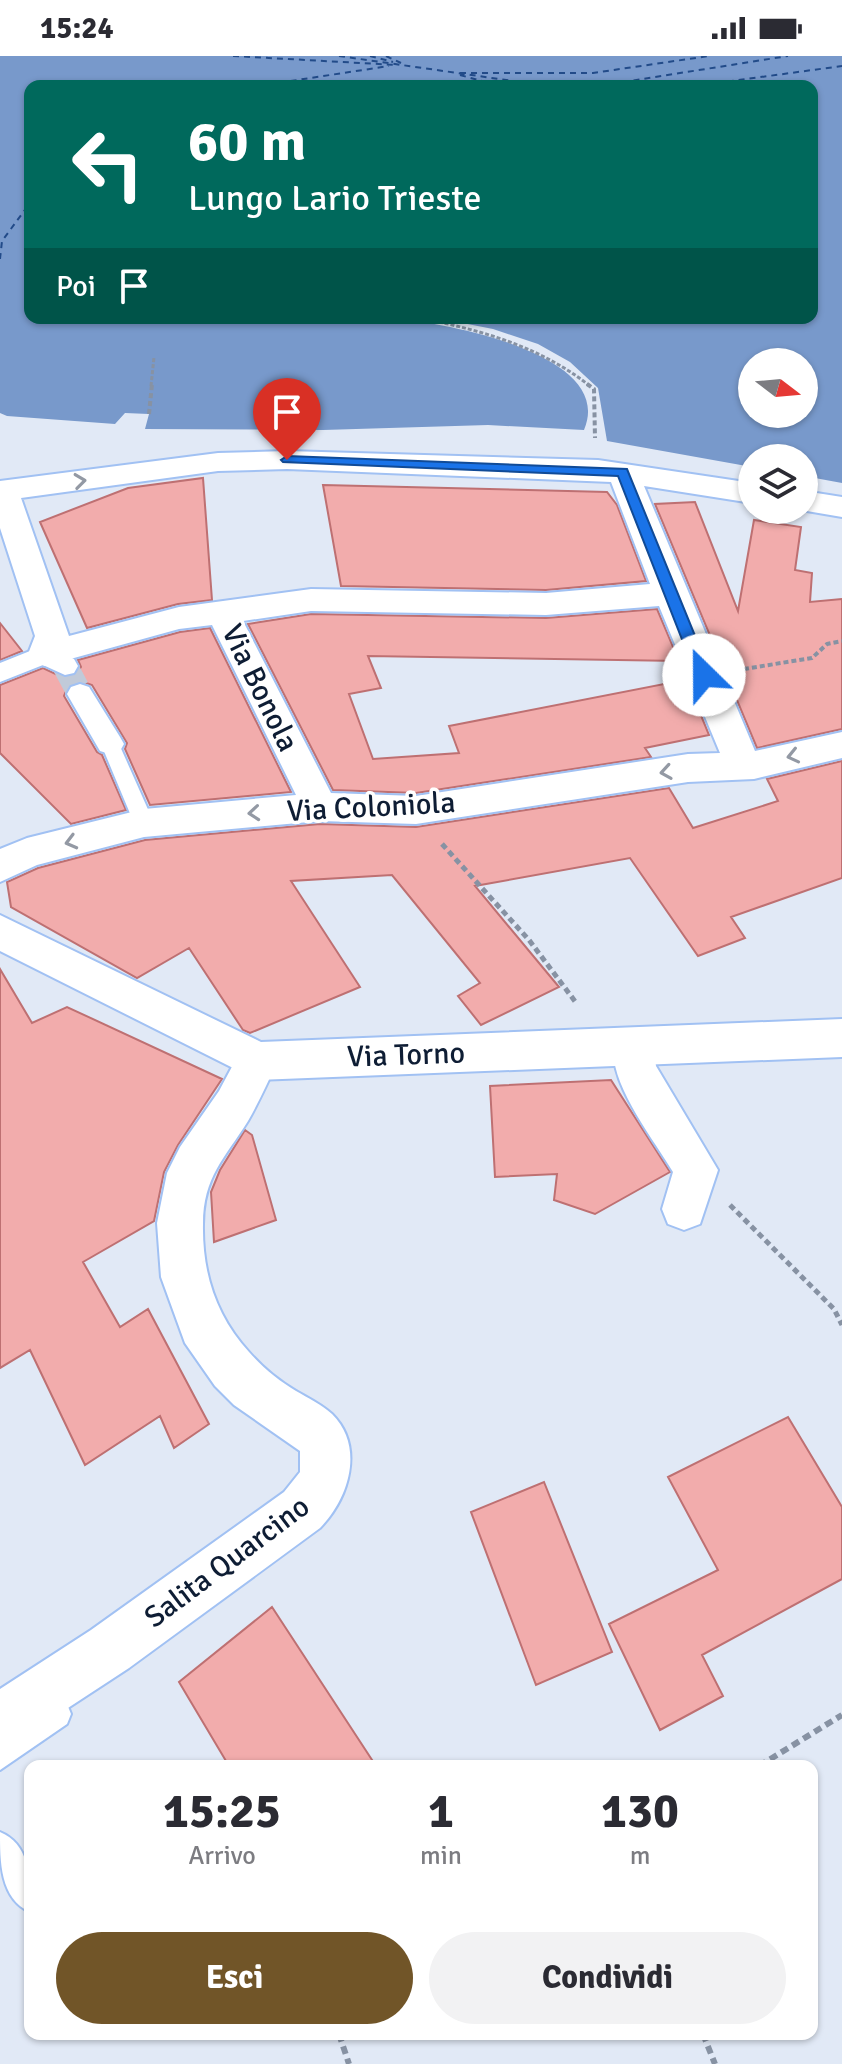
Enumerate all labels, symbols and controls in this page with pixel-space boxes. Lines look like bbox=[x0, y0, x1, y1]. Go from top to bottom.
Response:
text: 15:24 bbox=[40, 10, 114, 47]
text: 60 m bbox=[188, 107, 306, 176]
icon: left bbox=[56, 112, 160, 216]
text: Lungo Lario Trieste bbox=[188, 176, 482, 221]
icon: arrive bbox=[112, 264, 156, 308]
text: Poi bbox=[56, 268, 96, 305]
north arrow bbox=[738, 348, 818, 428]
map controls bbox=[738, 348, 818, 524]
pin bbox=[253, 378, 321, 460]
icon: arrive bbox=[265, 390, 309, 434]
button: layers bbox=[738, 444, 818, 524]
one-way arrow bbox=[74, 472, 87, 489]
street label: Via Bonola bbox=[213, 618, 307, 758]
position arrow bbox=[662, 633, 746, 717]
one-way arrow bbox=[786, 747, 800, 764]
one-way arrow bbox=[659, 763, 673, 780]
street label: Via Coloniola bbox=[286, 784, 456, 830]
one-way arrow bbox=[247, 804, 260, 821]
one-way arrow bbox=[64, 832, 78, 849]
street label: Via Torno bbox=[346, 1034, 466, 1076]
street label: Salita Quarcino bbox=[137, 1488, 317, 1636]
text: 15:25 bbox=[163, 1782, 281, 1841]
text: 1 bbox=[428, 1782, 454, 1841]
text: 130 bbox=[601, 1782, 679, 1841]
text: Arrivo bbox=[188, 1840, 256, 1872]
text: min bbox=[420, 1840, 462, 1872]
text: m bbox=[630, 1840, 650, 1872]
button: Esci bbox=[56, 1932, 413, 2024]
button: Condividi bbox=[429, 1932, 786, 2024]

